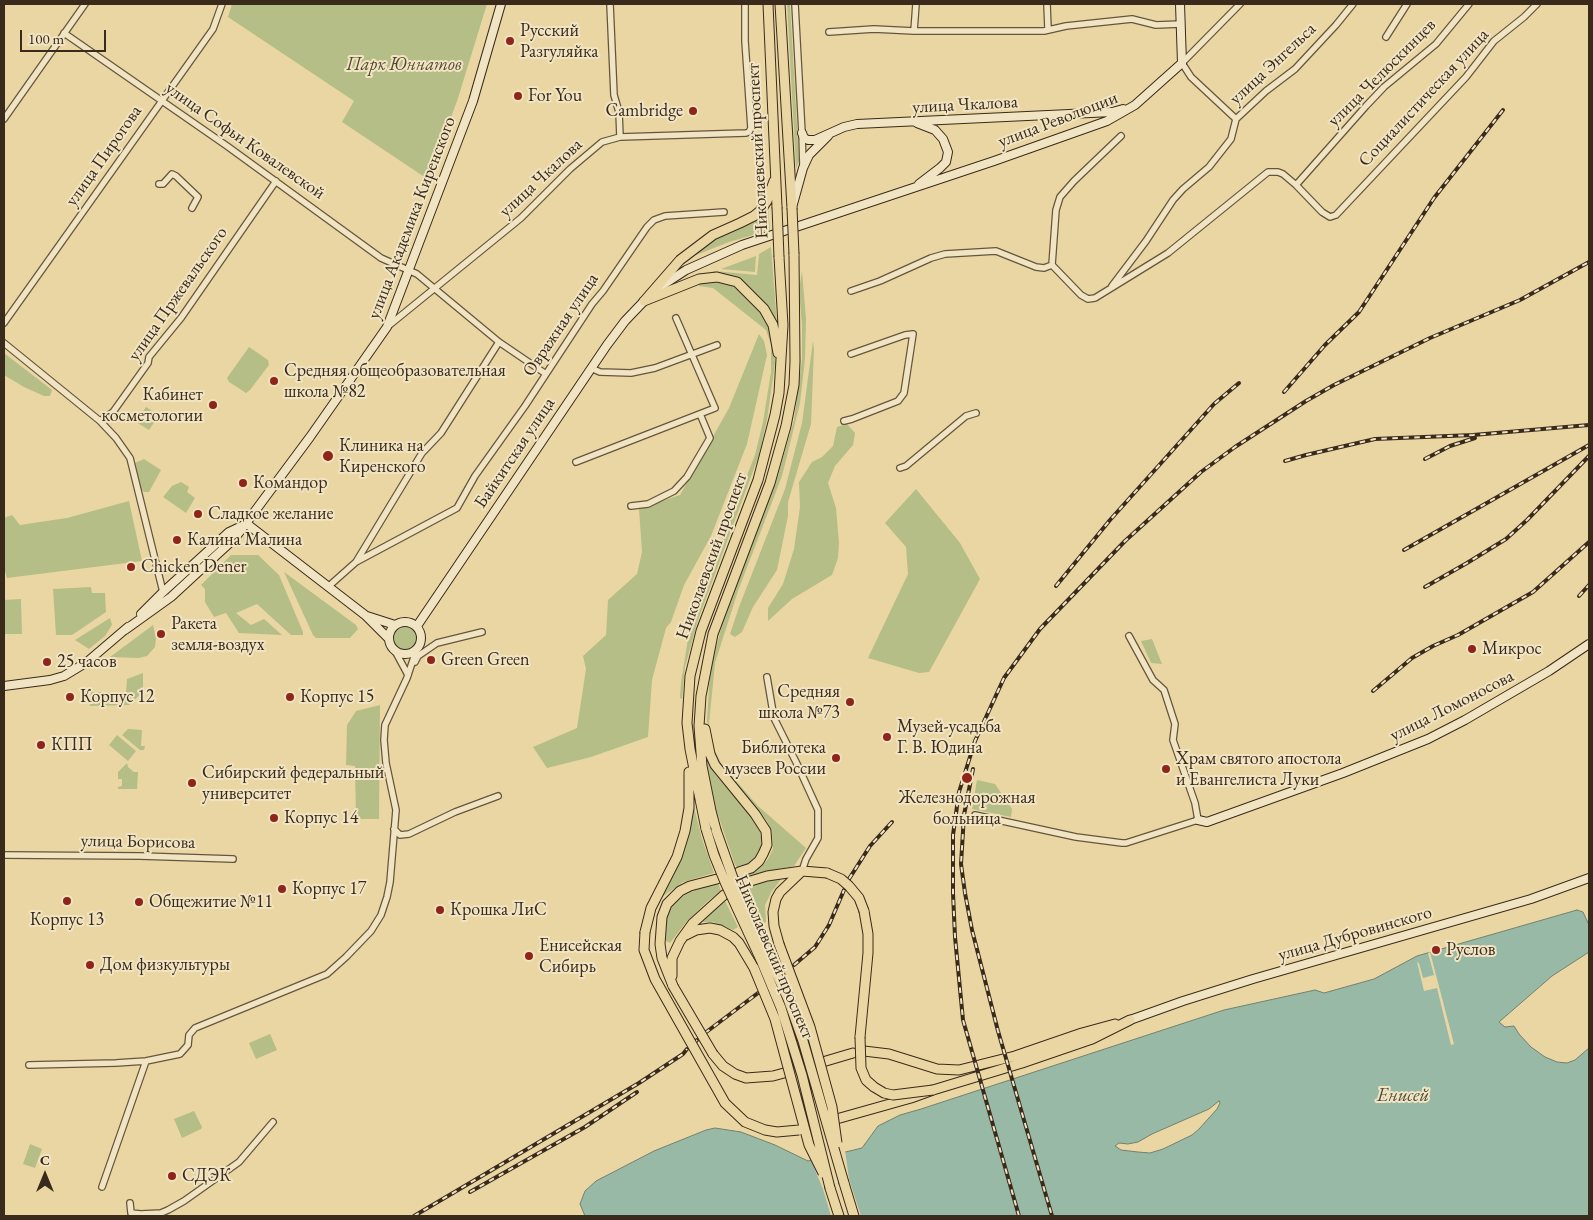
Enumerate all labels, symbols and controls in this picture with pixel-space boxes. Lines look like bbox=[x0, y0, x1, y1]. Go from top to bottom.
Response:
street label: улица Челюскинцев bbox=[1324, 15, 1440, 131]
street label: улица Энгельса bbox=[1225, 18, 1321, 110]
scale bar bbox=[22, 20, 109, 52]
place label: Русский Разгуляйка bbox=[520, 20, 598, 62]
street label: Социалистическая улица bbox=[1354, 24, 1494, 172]
text: 100 m bbox=[28, 29, 64, 48]
marker: Русский Разгуляйка bbox=[504, 35, 516, 47]
park label: Парк Юннатов bbox=[346, 54, 462, 76]
street label: Николаевский проспект bbox=[743, 63, 773, 239]
street label: улица Софьи Ковалевской bbox=[161, 78, 329, 204]
place label: For You bbox=[528, 85, 582, 107]
street label: улица Революции bbox=[995, 87, 1121, 153]
marker: For You bbox=[512, 90, 524, 102]
street label: улица Чкалова bbox=[912, 91, 1018, 119]
place label: Cambridge bbox=[605, 100, 683, 122]
street label: улица Пирогова bbox=[61, 101, 147, 211]
marker: Cambridge bbox=[687, 105, 699, 117]
street label: улица Академика Киренского bbox=[363, 114, 461, 322]
street label: улица Чкалова bbox=[495, 134, 587, 222]
street label: улица Пржевальского bbox=[124, 223, 232, 365]
street label: Овражная улица bbox=[518, 269, 604, 381]
place label: Средняя общеобразовательная школа №82 bbox=[284, 360, 506, 402]
marker: Средняя общеобразовательная школа №82 bbox=[268, 375, 280, 387]
place label: Кабинет косметологии bbox=[101, 384, 203, 426]
street label: Байкитская улица bbox=[470, 393, 560, 513]
marker: Кабинет косметологии bbox=[207, 399, 219, 411]
place label: Клиника на Киренского bbox=[339, 435, 426, 478]
marker: Клиника на Киренского bbox=[321, 449, 335, 463]
street label: Николаевский проспект bbox=[672, 470, 752, 642]
place label: Командор bbox=[253, 472, 328, 494]
marker: Командор bbox=[237, 477, 249, 489]
place label: Сладкое желание bbox=[208, 503, 334, 525]
marker: Сладкое желание bbox=[192, 508, 204, 520]
place label: Калина Малина bbox=[187, 529, 302, 551]
marker: Калина Малина bbox=[171, 534, 183, 546]
place label: Chicken Dener bbox=[141, 556, 246, 578]
marker: Chicken Dener bbox=[125, 561, 137, 573]
place label: Ракета земля-воздух bbox=[171, 613, 264, 656]
marker: Ракета земля-воздух bbox=[155, 628, 167, 640]
place label: Микрос bbox=[1482, 638, 1542, 660]
marker: Микрос bbox=[1466, 643, 1478, 655]
place label: Green Green bbox=[441, 649, 530, 671]
place label: 25 часов bbox=[57, 651, 117, 673]
marker: Green Green bbox=[425, 654, 437, 666]
marker: 25 часов bbox=[41, 656, 53, 668]
street label: улица Ломоносова bbox=[1386, 665, 1518, 747]
place label: Средняя школа №73 bbox=[759, 681, 840, 724]
place label: Корпус 12 bbox=[80, 686, 154, 708]
place label: Корпус 15 bbox=[300, 686, 374, 708]
marker: Корпус 12 bbox=[64, 691, 76, 703]
marker: Корпус 15 bbox=[284, 691, 296, 703]
marker: Средняя школа №73 bbox=[844, 696, 856, 708]
place label: Музей-усадьба Г. В. Юдина bbox=[897, 716, 1001, 759]
marker: Музей-усадьба Г. В. Юдина bbox=[881, 731, 893, 743]
place label: КПП bbox=[51, 734, 93, 756]
place label: Библиотека музеев России bbox=[724, 737, 826, 780]
marker: КПП bbox=[35, 739, 47, 751]
place label: Храм святого апостола и Евангелиста Луки bbox=[1176, 748, 1342, 791]
marker: Библиотека музеев России bbox=[830, 752, 842, 764]
place label: Сибирский федеральный университет bbox=[202, 762, 384, 804]
marker: Храм святого апостола и Евангелиста Луки bbox=[1160, 763, 1172, 775]
marker: Железнодорожная больница bbox=[960, 771, 974, 785]
marker: Сибирский федеральный университет bbox=[186, 777, 198, 789]
place label: Железнодорожная больница bbox=[899, 787, 1035, 830]
place label: Корпус 14 bbox=[284, 807, 358, 829]
marker: Корпус 14 bbox=[268, 812, 280, 824]
street label: улица Борисова bbox=[80, 830, 196, 854]
street label: Николаевский проспект bbox=[730, 872, 818, 1042]
place label: Корпус 17 bbox=[292, 878, 366, 900]
marker: Корпус 17 bbox=[276, 883, 288, 895]
place label: Общежитие №11 bbox=[149, 891, 273, 913]
marker: Корпус 13 bbox=[61, 895, 73, 907]
marker: Общежитие №11 bbox=[133, 896, 145, 908]
place label: Крошка ЛиС bbox=[450, 899, 547, 921]
street label: улица Дубровинского bbox=[1276, 902, 1434, 966]
marker: Крошка ЛиС bbox=[434, 904, 446, 916]
place label: Корпус 13 bbox=[30, 909, 104, 931]
place label: Енисейская Сибирь bbox=[539, 935, 622, 978]
place label: Руслов bbox=[1446, 939, 1495, 961]
marker: Руслов bbox=[1430, 944, 1442, 956]
marker: Енисейская Сибирь bbox=[523, 950, 535, 962]
place label: Дом физкультуры bbox=[100, 954, 230, 976]
marker: Дом физкультуры bbox=[84, 959, 96, 971]
water label: Енисей bbox=[1377, 1085, 1429, 1107]
north arrow bbox=[20, 1150, 70, 1200]
text: С bbox=[40, 1151, 50, 1169]
place label: СДЭК bbox=[182, 1165, 231, 1187]
marker: СДЭК bbox=[166, 1170, 178, 1182]

